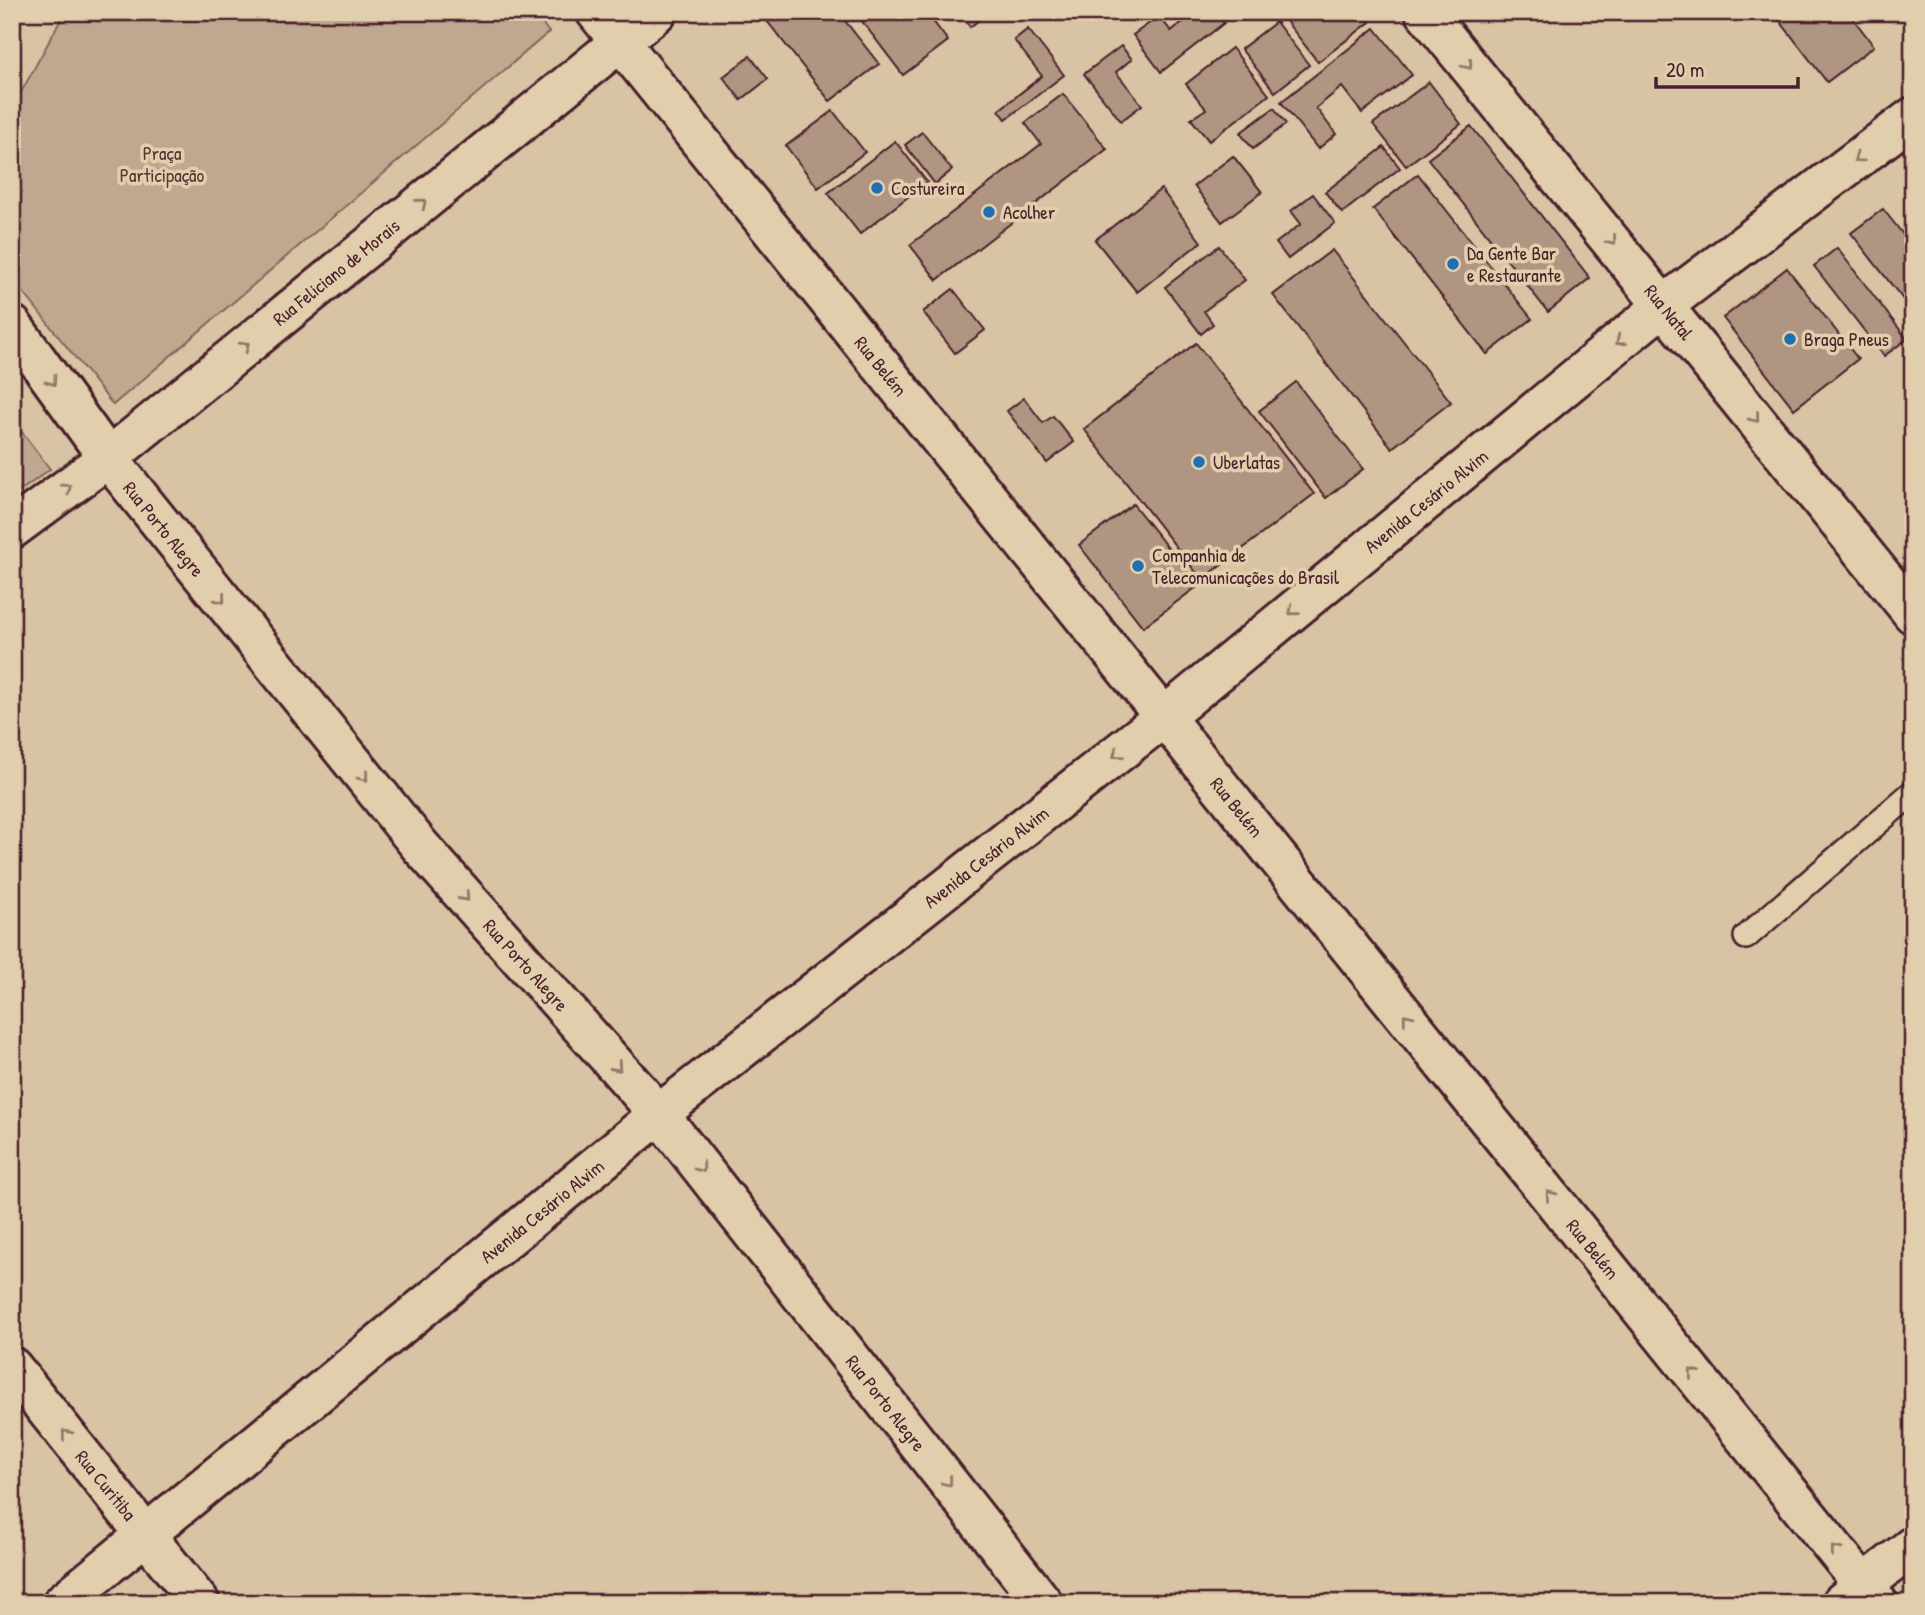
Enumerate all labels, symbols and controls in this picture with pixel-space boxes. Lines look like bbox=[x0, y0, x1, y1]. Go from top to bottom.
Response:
scale bar bbox=[1656, 46, 1797, 90]
text: 20 m bbox=[1666, 55, 1704, 84]
one-way arrow bbox=[1460, 57, 1472, 70]
park label: Praça Participação bbox=[120, 140, 205, 188]
one-way arrow bbox=[1854, 150, 1866, 162]
place label: Costureira bbox=[891, 175, 965, 201]
marker: Costureira bbox=[869, 180, 885, 196]
one-way arrow bbox=[413, 199, 426, 211]
place label: Acolher bbox=[1003, 199, 1056, 225]
marker: Acolher bbox=[981, 204, 997, 220]
street label: Rua Feliciano de Morais bbox=[267, 213, 405, 331]
one-way arrow bbox=[1604, 233, 1616, 246]
place label: Da Gente Bar e Restaurante bbox=[1467, 240, 1562, 288]
marker: Da Gente Bar e Restaurante bbox=[1445, 256, 1461, 272]
street label: Rua Natal bbox=[1639, 279, 1700, 346]
place label: Braga Pneus bbox=[1804, 326, 1889, 352]
street label: Rua Belém bbox=[849, 330, 913, 402]
marker: Braga Pneus bbox=[1782, 331, 1798, 347]
one-way arrow bbox=[1615, 333, 1627, 346]
one-way arrow bbox=[237, 342, 249, 355]
one-way arrow bbox=[44, 373, 56, 386]
one-way arrow bbox=[1747, 410, 1759, 423]
street label: Avenida Cesário Alvim bbox=[1359, 443, 1493, 559]
place label: Uberlatas bbox=[1213, 449, 1280, 475]
marker: Uberlatas bbox=[1191, 454, 1207, 470]
street label: Rua Porto Alegre bbox=[117, 476, 211, 583]
one-way arrow bbox=[59, 484, 72, 496]
place label: Companhia de Telecomunicações do Brasil bbox=[1152, 542, 1340, 590]
marker: Companhia de Telecomunicações do Brasil bbox=[1130, 558, 1146, 574]
one-way arrow bbox=[213, 592, 226, 604]
one-way arrow bbox=[1288, 603, 1301, 615]
one-way arrow bbox=[1112, 746, 1124, 759]
one-way arrow bbox=[355, 769, 368, 781]
street label: Rua Belém bbox=[1205, 771, 1269, 843]
street label: Avenida Cesário Alvim bbox=[918, 800, 1054, 914]
one-way arrow bbox=[457, 889, 469, 902]
street label: Rua Porto Alegre bbox=[478, 913, 575, 1017]
one-way arrow bbox=[1403, 1014, 1415, 1027]
one-way arrow bbox=[608, 1058, 621, 1071]
street label: Avenida Cesário Alvim bbox=[475, 1153, 609, 1269]
one-way arrow bbox=[693, 1160, 706, 1173]
one-way arrow bbox=[1546, 1191, 1558, 1204]
street label: Rua Belém bbox=[1561, 1213, 1625, 1285]
street label: Rua Porto Alegre bbox=[840, 1349, 932, 1457]
one-way arrow bbox=[1688, 1368, 1701, 1380]
one-way arrow bbox=[62, 1430, 74, 1443]
street label: Rua Curitiba bbox=[70, 1444, 143, 1526]
one-way arrow bbox=[939, 1474, 952, 1487]
one-way arrow bbox=[1831, 1545, 1844, 1557]

